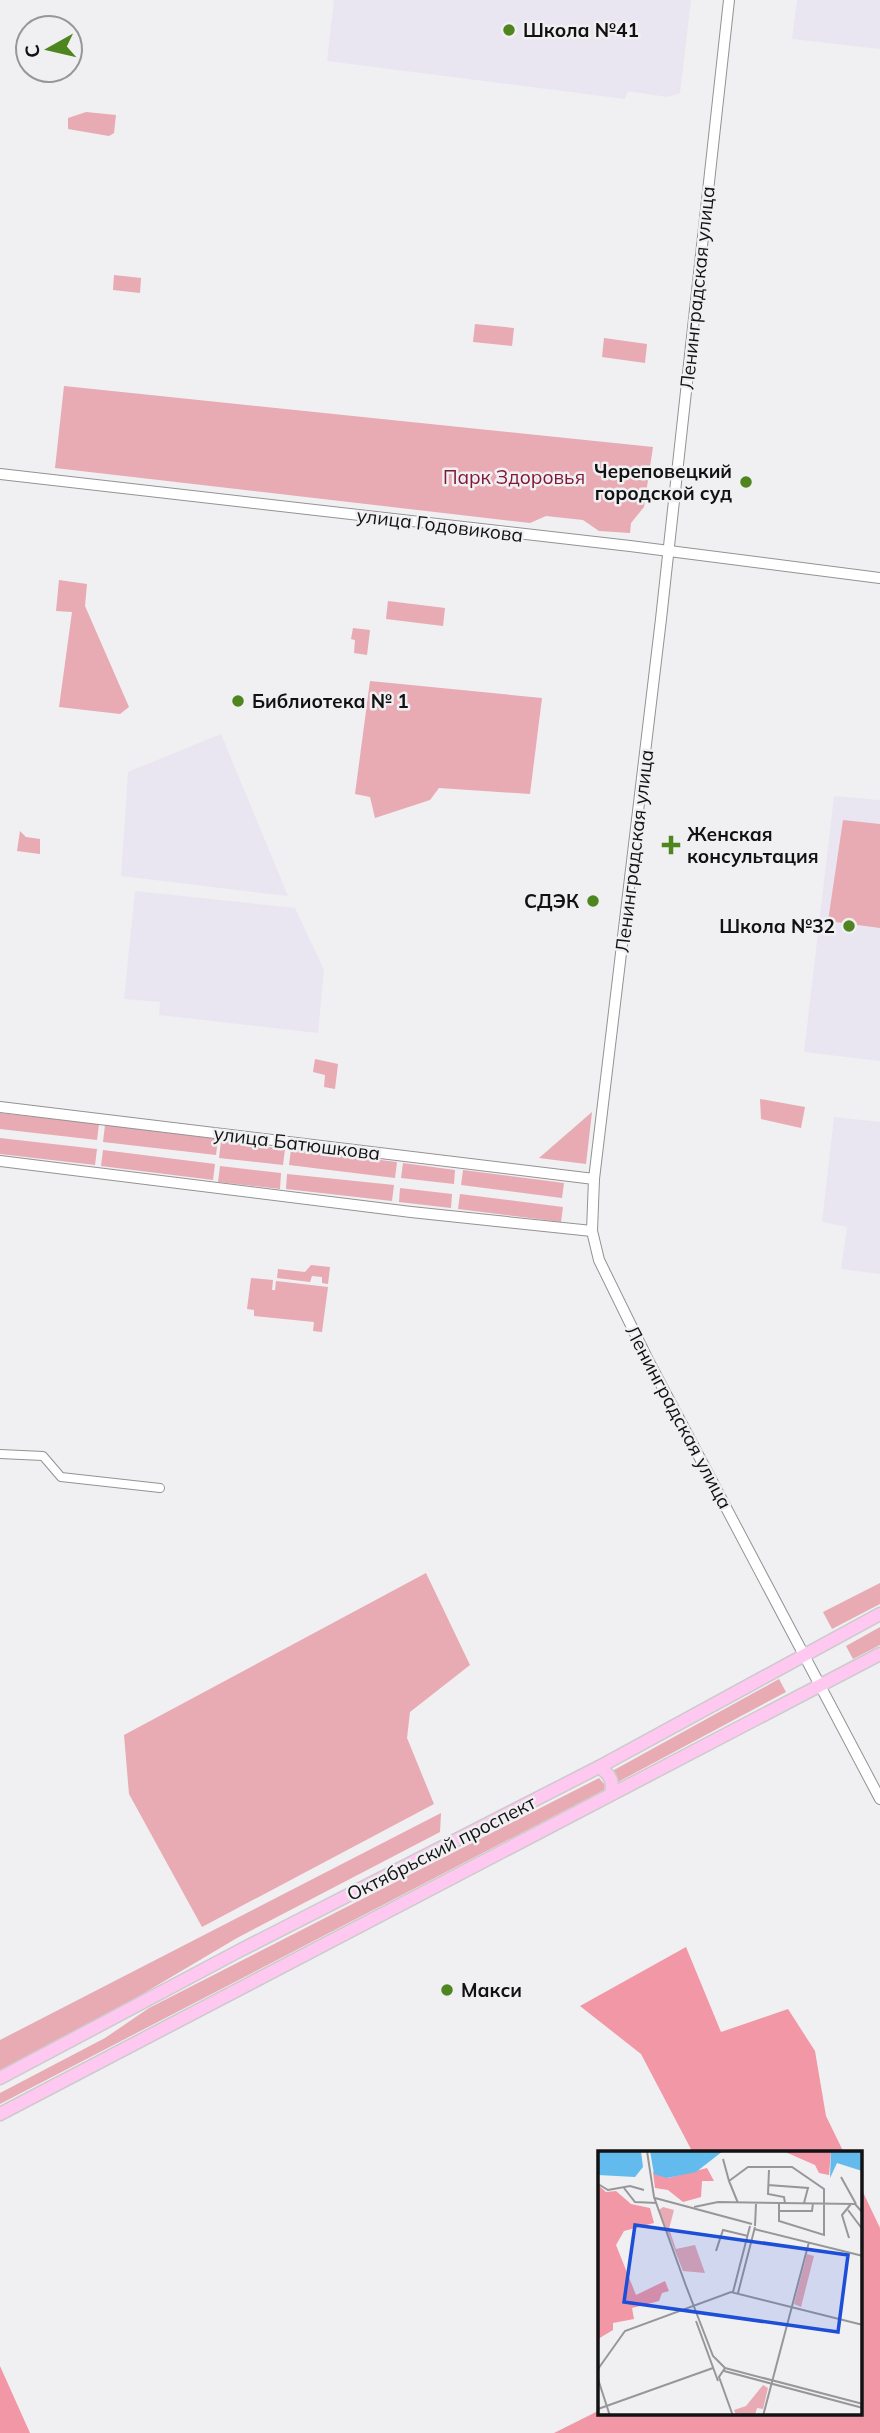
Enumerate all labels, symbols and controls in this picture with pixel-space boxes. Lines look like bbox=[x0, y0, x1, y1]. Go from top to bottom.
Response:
north arrow bbox=[14, 14, 84, 84]
place label: Школа №41 bbox=[523, 18, 639, 42]
marker: Школа №41 bbox=[501, 22, 517, 38]
text: С bbox=[19, 43, 45, 59]
street label: Ленинградская улица bbox=[674, 185, 720, 391]
place label: Череповецкий городской суд bbox=[594, 459, 732, 505]
park label: Парк Здоровья bbox=[443, 465, 585, 489]
marker: Череповецкий городской суд bbox=[738, 474, 754, 490]
street label: улица Годовикова bbox=[355, 503, 525, 547]
place label: Библиотека № 1 bbox=[252, 689, 409, 713]
marker: Библиотека № 1 bbox=[230, 693, 246, 709]
street label: Ленинградская улица bbox=[610, 748, 658, 954]
place label: Женская консультация bbox=[687, 822, 819, 868]
marker: Женская консультация bbox=[661, 835, 681, 855]
place label: СДЭК bbox=[524, 889, 580, 913]
marker: СДЭК bbox=[585, 893, 601, 909]
place label: Школа №32 bbox=[719, 914, 835, 938]
marker: Школа №32 bbox=[841, 918, 857, 934]
street label: улица Батюшкова bbox=[212, 1121, 382, 1165]
street label: Ленинградская улица bbox=[620, 1321, 738, 1513]
street label: Октябрьский проспект bbox=[343, 1790, 540, 1906]
place label: Макси bbox=[461, 1978, 522, 2002]
marker: Макси bbox=[439, 1982, 455, 1998]
inset map bbox=[598, 2151, 862, 2416]

